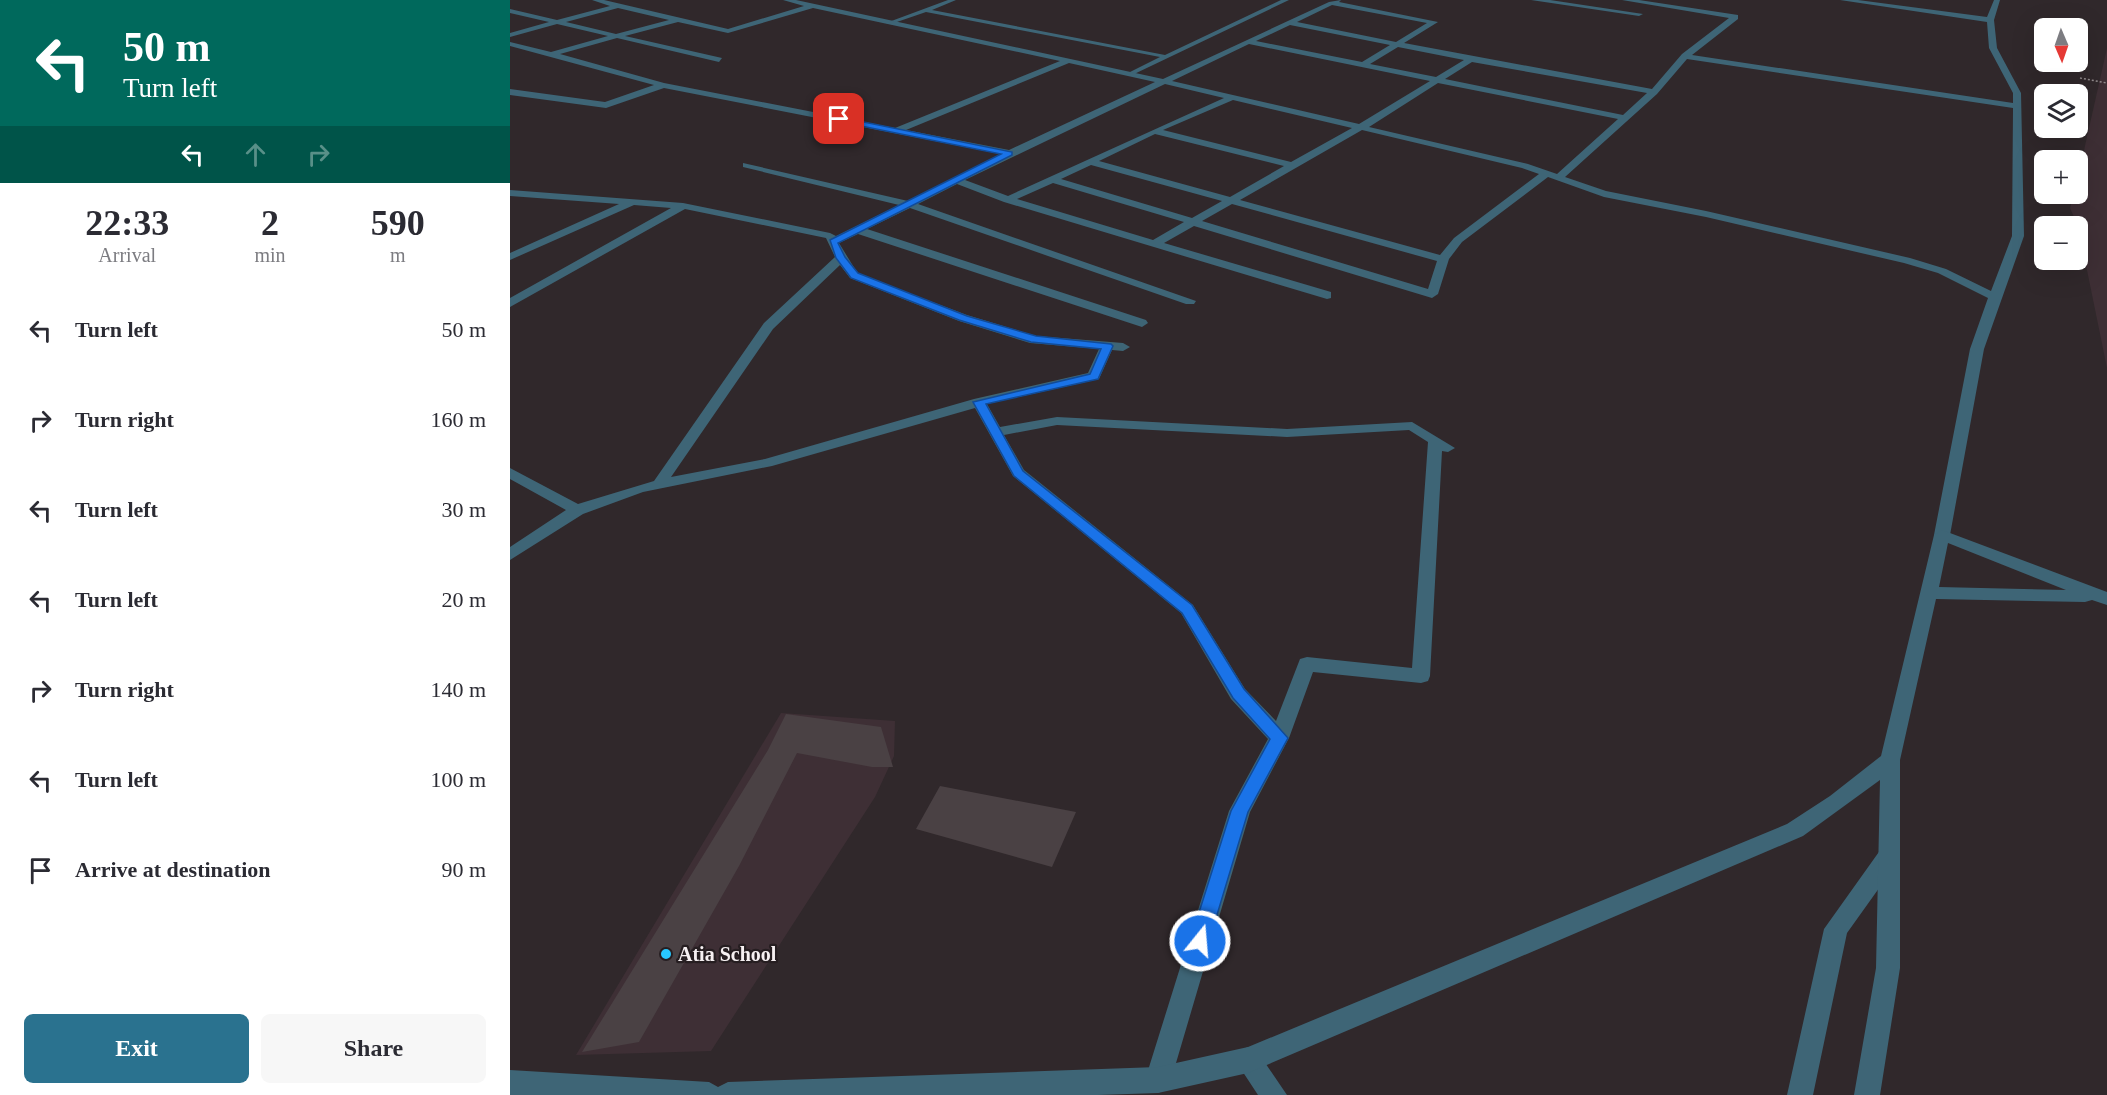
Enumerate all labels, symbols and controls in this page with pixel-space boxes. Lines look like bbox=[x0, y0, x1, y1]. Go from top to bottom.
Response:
north arrow bbox=[2034, 18, 2088, 72]
map controls bbox=[2034, 18, 2088, 270]
icon: left bbox=[24, 24, 102, 102]
text: 50 m bbox=[123, 24, 211, 70]
text: Turn left bbox=[123, 73, 217, 103]
button: layers bbox=[2034, 84, 2088, 138]
pin bbox=[813, 93, 864, 144]
icon: arrive bbox=[822, 102, 855, 135]
icon: left bbox=[176, 138, 209, 171]
icon: ahead bbox=[239, 138, 272, 171]
icon: right bbox=[302, 138, 335, 171]
button: + bbox=[2034, 150, 2088, 204]
text: 22:33 bbox=[85, 203, 169, 243]
text: 2 bbox=[261, 203, 279, 243]
text: 590 bbox=[371, 203, 425, 243]
button: − bbox=[2034, 216, 2088, 270]
text: Arrival bbox=[98, 244, 156, 266]
text: min bbox=[254, 244, 286, 266]
text: m bbox=[390, 244, 406, 266]
icon: left bbox=[24, 314, 57, 347]
text: Turn left bbox=[75, 317, 158, 342]
text: 50 m bbox=[441, 317, 486, 342]
icon: right bbox=[24, 404, 57, 437]
text: Turn right bbox=[75, 407, 174, 432]
text: 160 m bbox=[430, 407, 486, 432]
icon: left bbox=[24, 494, 57, 527]
text: Turn left bbox=[75, 497, 158, 522]
text: 30 m bbox=[441, 497, 486, 522]
icon: left bbox=[24, 584, 57, 617]
text: Turn left bbox=[75, 587, 158, 612]
text: 20 m bbox=[441, 587, 486, 612]
icon: right bbox=[24, 674, 57, 707]
text: Turn right bbox=[75, 677, 174, 702]
text: 140 m bbox=[430, 677, 486, 702]
icon: left bbox=[24, 764, 57, 797]
text: Turn left bbox=[75, 767, 158, 792]
text: 100 m bbox=[430, 767, 486, 792]
icon: arrive bbox=[24, 854, 57, 887]
text: Arrive at destination bbox=[75, 857, 271, 882]
text: 90 m bbox=[441, 857, 486, 882]
position arrow bbox=[1168, 909, 1232, 973]
place label: Atia School bbox=[678, 943, 777, 965]
marker: Atia School bbox=[659, 947, 673, 961]
button: Exit bbox=[24, 1014, 249, 1083]
button: Share bbox=[261, 1014, 486, 1083]

